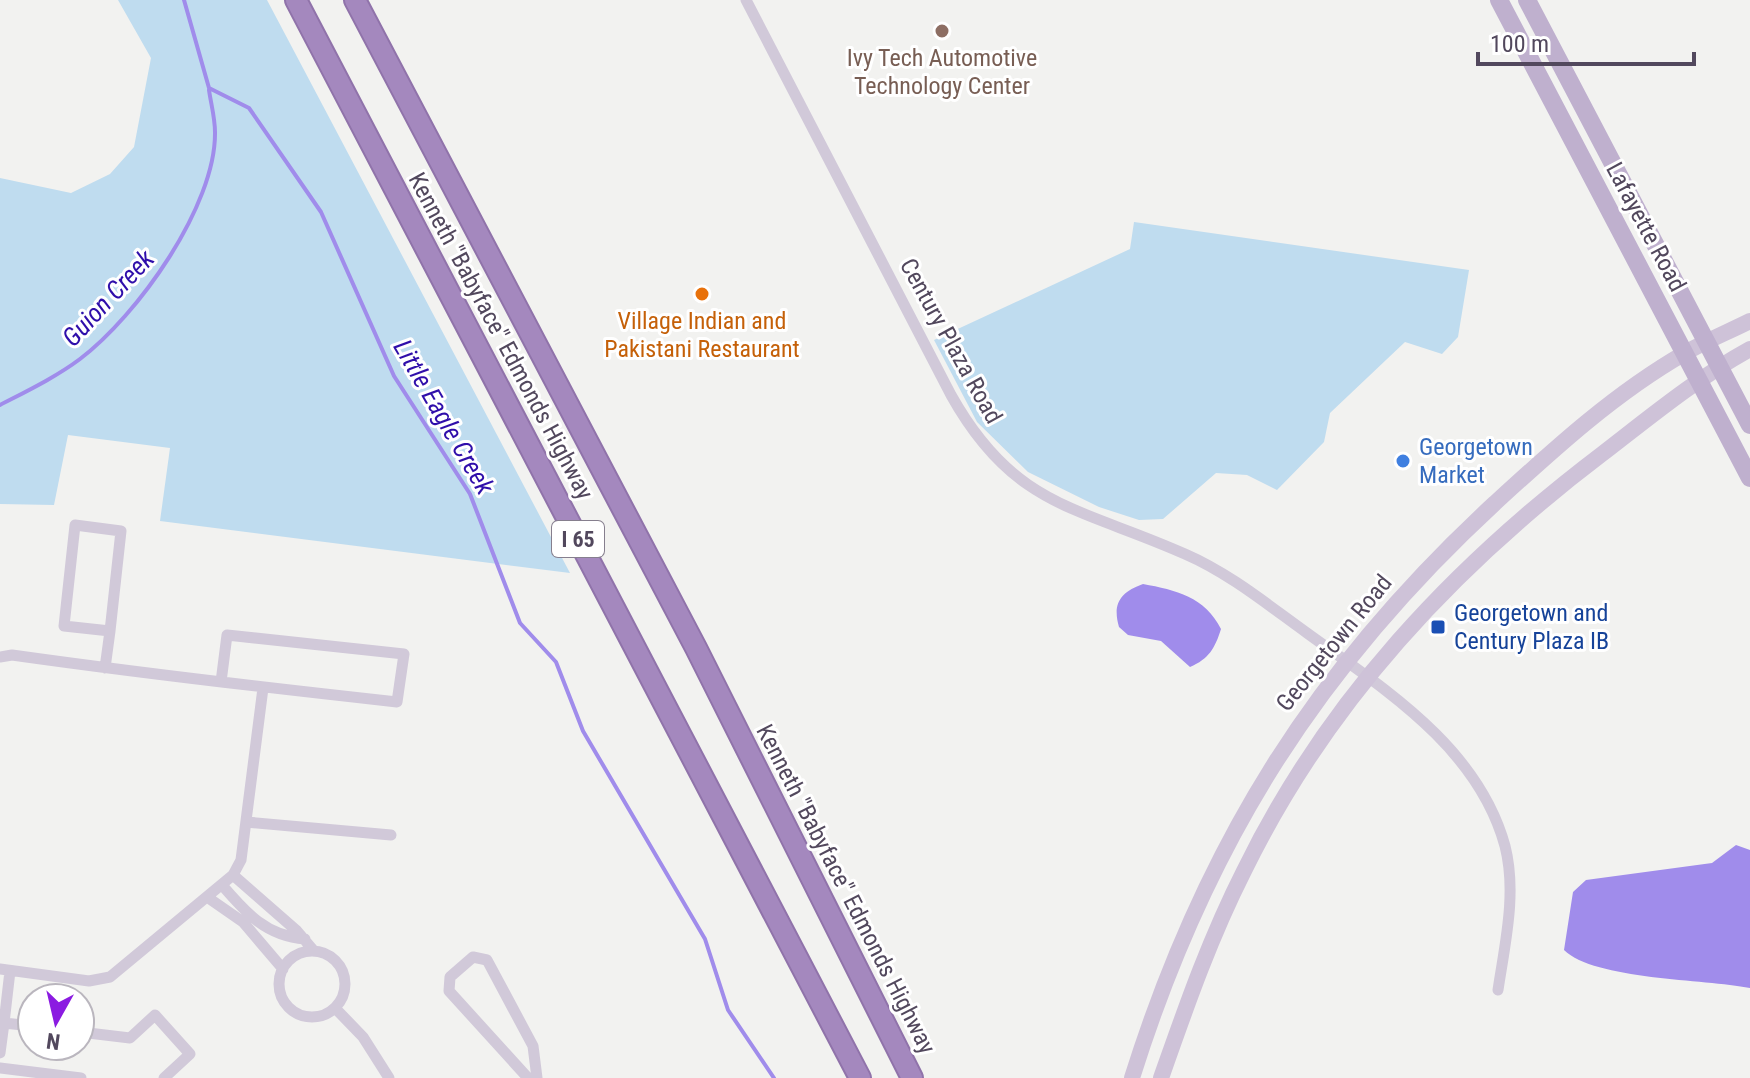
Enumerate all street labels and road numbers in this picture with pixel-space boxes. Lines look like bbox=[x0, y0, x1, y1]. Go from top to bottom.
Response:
street label: Lafayette Road bbox=[1600, 158, 1692, 296]
street label: Kenneth "Babyface" Edmonds Highway bbox=[403, 168, 599, 504]
street label: Century Plaza Road bbox=[894, 254, 1008, 428]
road number: I 65 bbox=[552, 521, 604, 557]
street label: Georgetown Road bbox=[1270, 569, 1398, 717]
street label: Kenneth "Babyface" Edmonds Highway bbox=[750, 720, 942, 1058]

